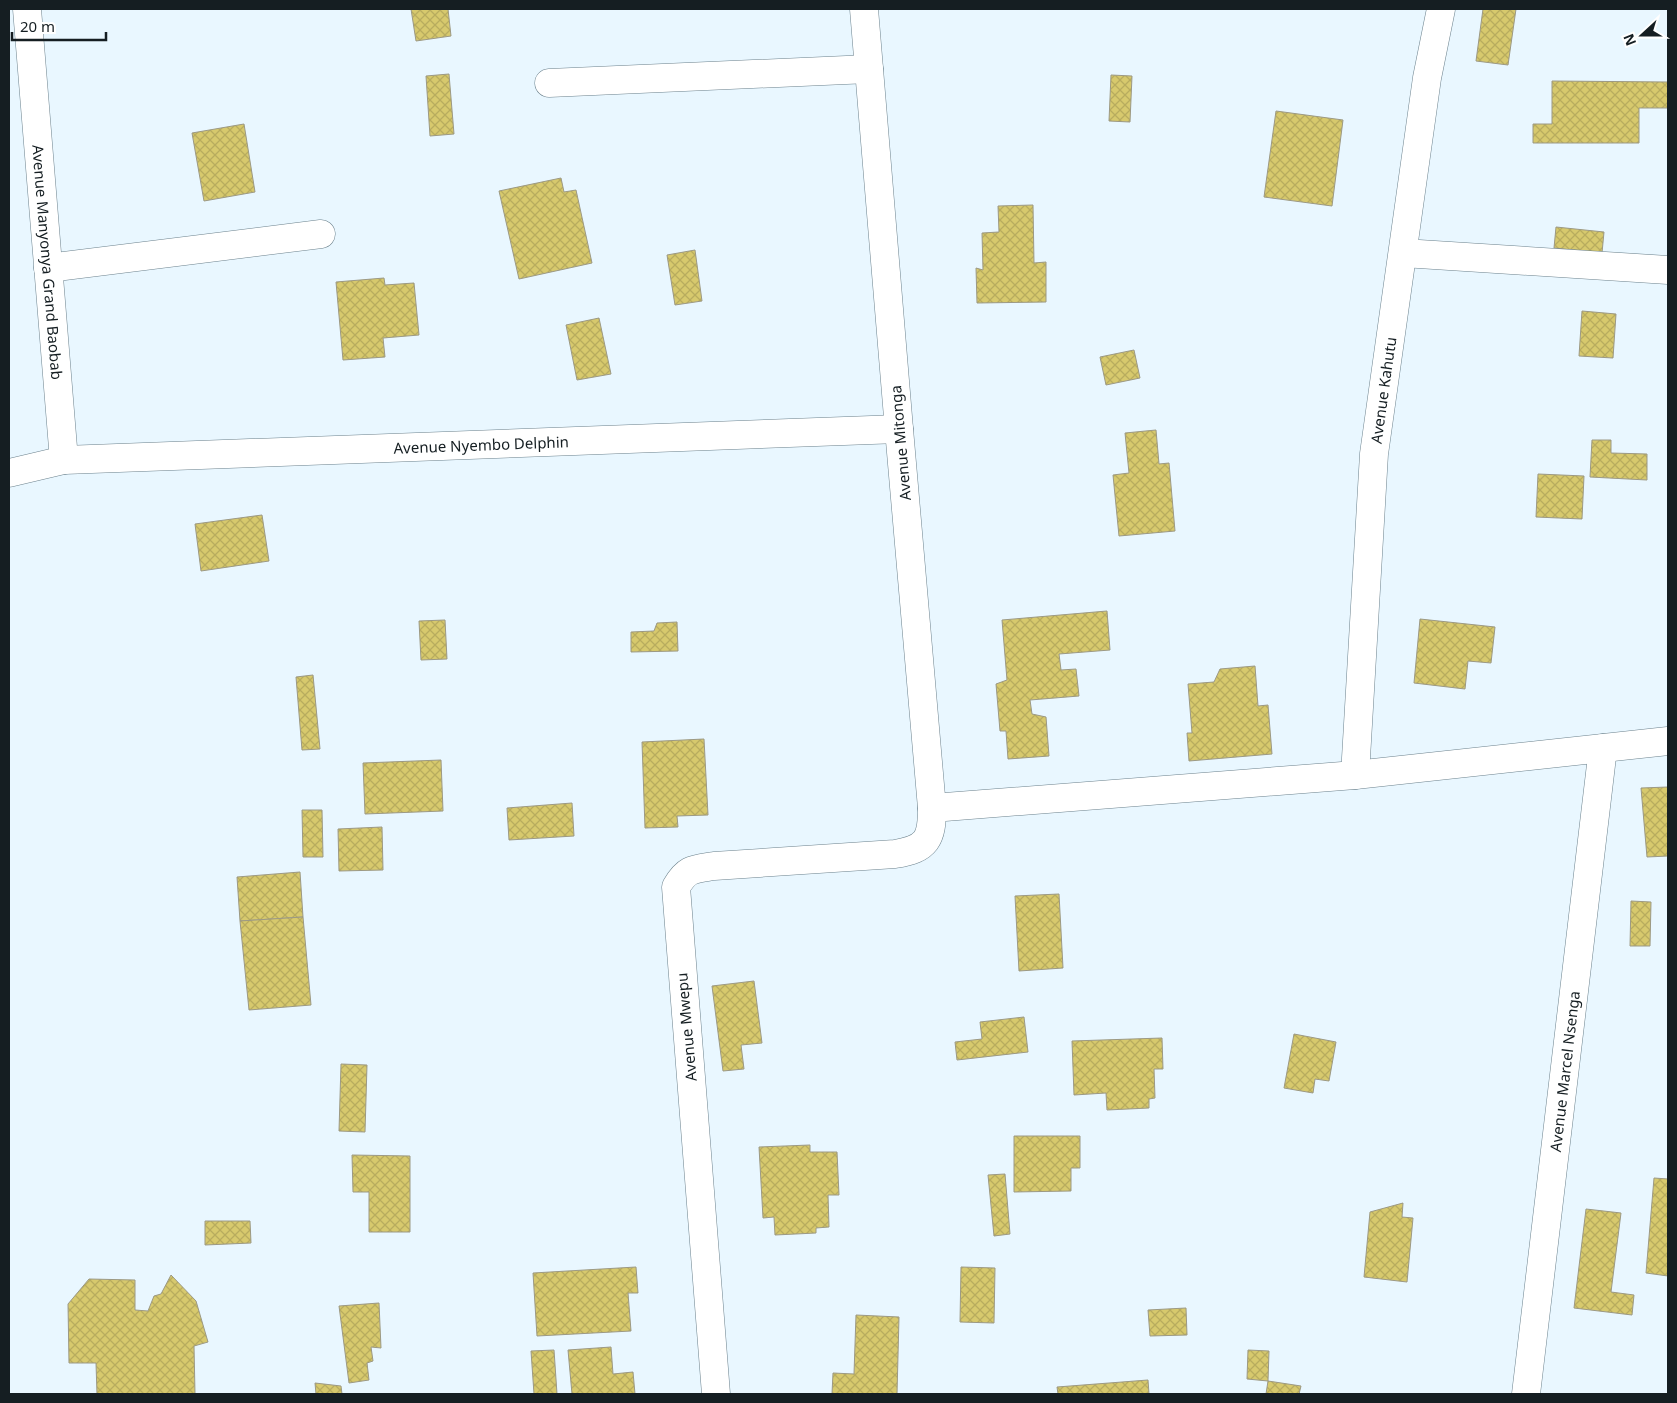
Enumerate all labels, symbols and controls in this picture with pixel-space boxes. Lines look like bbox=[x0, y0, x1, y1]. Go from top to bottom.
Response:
scale bar bbox=[12, 10, 106, 42]
north arrow bbox=[1617, 10, 1667, 60]
text: 20 m bbox=[20, 16, 55, 36]
text: N bbox=[1618, 31, 1640, 49]
street label: Avenue Manyonya Grand Baobab bbox=[28, 144, 67, 380]
street label: Avenue Kahutu bbox=[1366, 336, 1400, 445]
street label: Avenue Mitonga bbox=[885, 385, 915, 501]
street label: Avenue Nyembo Delphin bbox=[393, 431, 569, 458]
street label: Avenue Mwepu bbox=[671, 972, 701, 1082]
street label: Avenue Marcel Nsenga bbox=[1545, 990, 1584, 1153]

